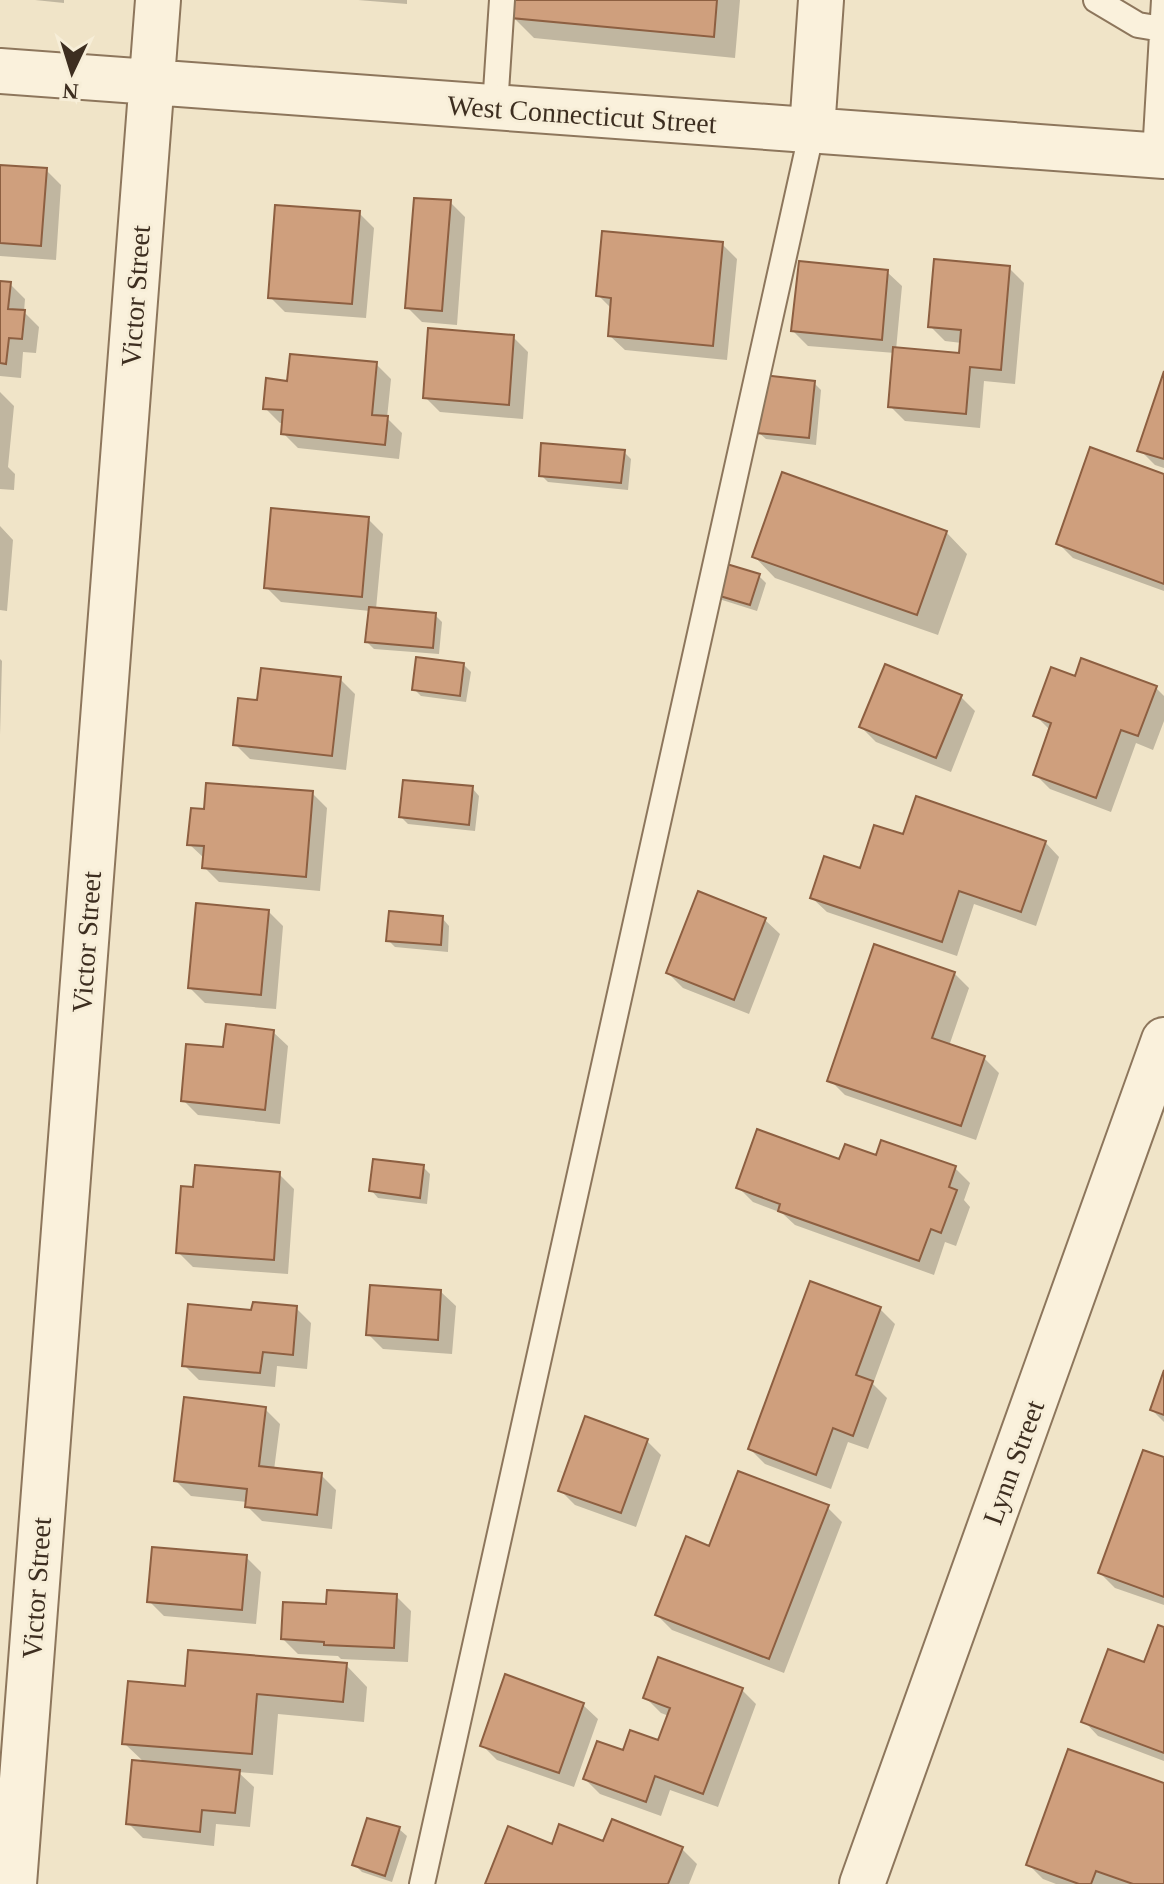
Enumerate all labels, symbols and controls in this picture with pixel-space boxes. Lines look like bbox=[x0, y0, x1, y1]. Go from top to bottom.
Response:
north arrow bbox=[32, 32, 112, 112]
text: N bbox=[62, 78, 79, 104]
street label: West Connecticut Street bbox=[446, 90, 718, 139]
street label: Victor Street bbox=[115, 224, 156, 368]
street label: Victor Street bbox=[66, 870, 107, 1014]
street label: Lynn Street bbox=[977, 1396, 1050, 1528]
street label: Victor Street bbox=[16, 1516, 57, 1660]

